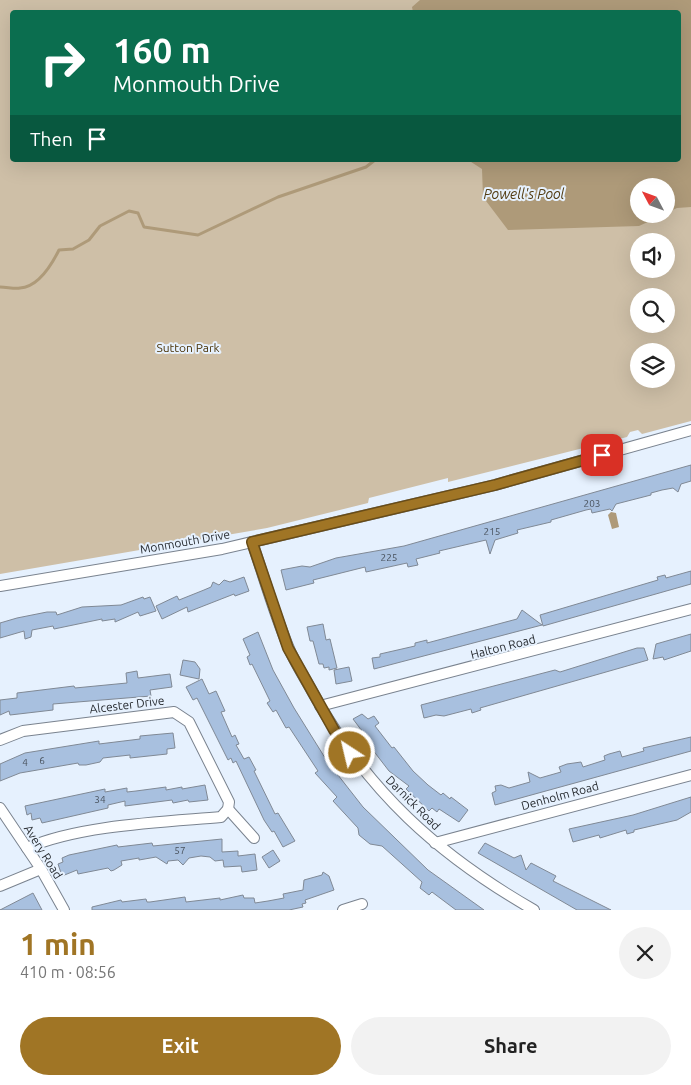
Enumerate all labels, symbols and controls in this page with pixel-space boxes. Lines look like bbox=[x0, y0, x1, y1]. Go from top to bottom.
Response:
icon: right bbox=[30, 30, 95, 95]
text: 160 m bbox=[113, 30, 211, 70]
text: Monmouth Drive bbox=[113, 71, 280, 96]
icon: arrive bbox=[83, 125, 111, 153]
text: Then bbox=[30, 128, 73, 150]
north arrow bbox=[630, 178, 675, 222]
map controls bbox=[630, 178, 675, 388]
water label: Powell's Pool bbox=[483, 186, 565, 202]
button: sound bbox=[630, 233, 675, 278]
button: search bbox=[630, 288, 675, 333]
park label: Sutton Park bbox=[156, 341, 220, 354]
button: layers bbox=[630, 343, 675, 388]
pin bbox=[581, 434, 623, 476]
icon: arrive bbox=[588, 441, 616, 469]
house number: 203 bbox=[584, 498, 600, 509]
house number: 215 bbox=[484, 526, 500, 537]
street label: Monmouth Drive bbox=[139, 527, 231, 556]
house number: 225 bbox=[381, 552, 397, 563]
street label: Halton Road bbox=[469, 632, 537, 661]
street label: Alcester Drive bbox=[89, 693, 165, 716]
position arrow bbox=[323, 726, 375, 778]
house number: 6 bbox=[39, 755, 45, 766]
house number: 4 bbox=[22, 757, 28, 768]
street label: Darnick Road bbox=[384, 773, 443, 832]
street label: Denholm Road bbox=[520, 779, 600, 812]
house number: 34 bbox=[94, 794, 106, 805]
street label: Avery Road bbox=[22, 822, 65, 881]
house number: 57 bbox=[174, 845, 186, 856]
text: 1 min bbox=[20, 927, 96, 961]
button: close bbox=[619, 927, 671, 979]
text: 410 m · 08:56 bbox=[20, 963, 116, 981]
button: Exit bbox=[20, 1017, 341, 1075]
button: Share bbox=[351, 1017, 671, 1075]

